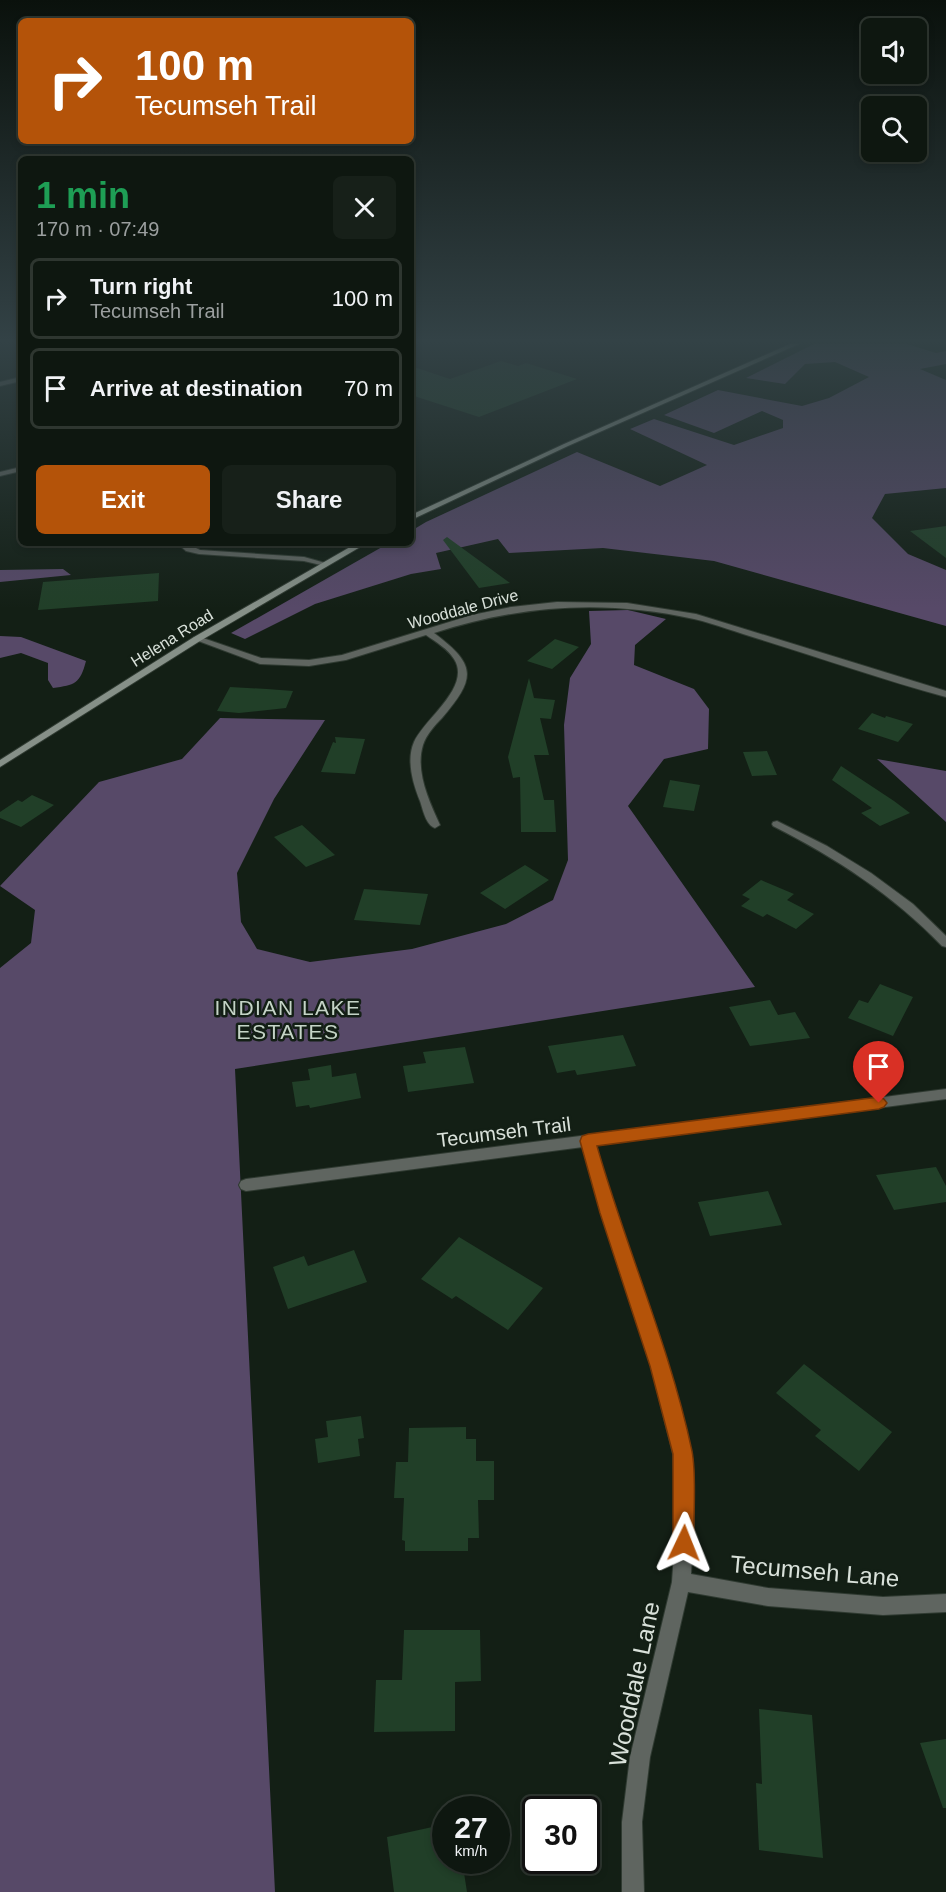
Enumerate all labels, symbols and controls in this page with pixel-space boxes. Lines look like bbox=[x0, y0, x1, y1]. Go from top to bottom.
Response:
map controls bbox=[861, 18, 927, 162]
button: sound bbox=[861, 18, 927, 84]
icon: right bbox=[36, 42, 114, 120]
text: 100 m bbox=[135, 42, 254, 89]
text: Tecumseh Trail bbox=[135, 91, 317, 121]
button: search bbox=[861, 96, 927, 162]
text: 1 min bbox=[36, 175, 130, 216]
button: close bbox=[333, 176, 396, 239]
text: 170 m · 07:49 bbox=[36, 218, 159, 240]
text: Turn right bbox=[90, 274, 192, 299]
icon: right bbox=[39, 282, 72, 315]
text: 100 m bbox=[332, 286, 393, 311]
text: Tecumseh Trail bbox=[90, 300, 225, 322]
icon: arrive bbox=[39, 372, 72, 405]
text: Arrive at destination bbox=[90, 376, 303, 401]
text: 70 m bbox=[344, 376, 393, 401]
button: Exit bbox=[36, 465, 210, 534]
button: Share bbox=[222, 465, 396, 534]
street label: Wooddale Drive bbox=[406, 586, 520, 632]
street label: Helena Road bbox=[128, 606, 216, 670]
district label: INDIAN LAKE ESTATES bbox=[214, 996, 362, 1043]
pin bbox=[853, 1041, 904, 1103]
icon: arrive bbox=[862, 1050, 895, 1083]
street label: Tecumseh Trail bbox=[436, 1113, 572, 1151]
position arrow bbox=[652, 1511, 716, 1575]
street label: Tecumseh Lane bbox=[729, 1550, 901, 1592]
street label: Wooddale Lane bbox=[603, 1599, 665, 1769]
speed limit sign: 30 bbox=[522, 1796, 600, 1874]
text: 27 bbox=[454, 1811, 488, 1844]
text: km/h bbox=[455, 1842, 487, 1859]

